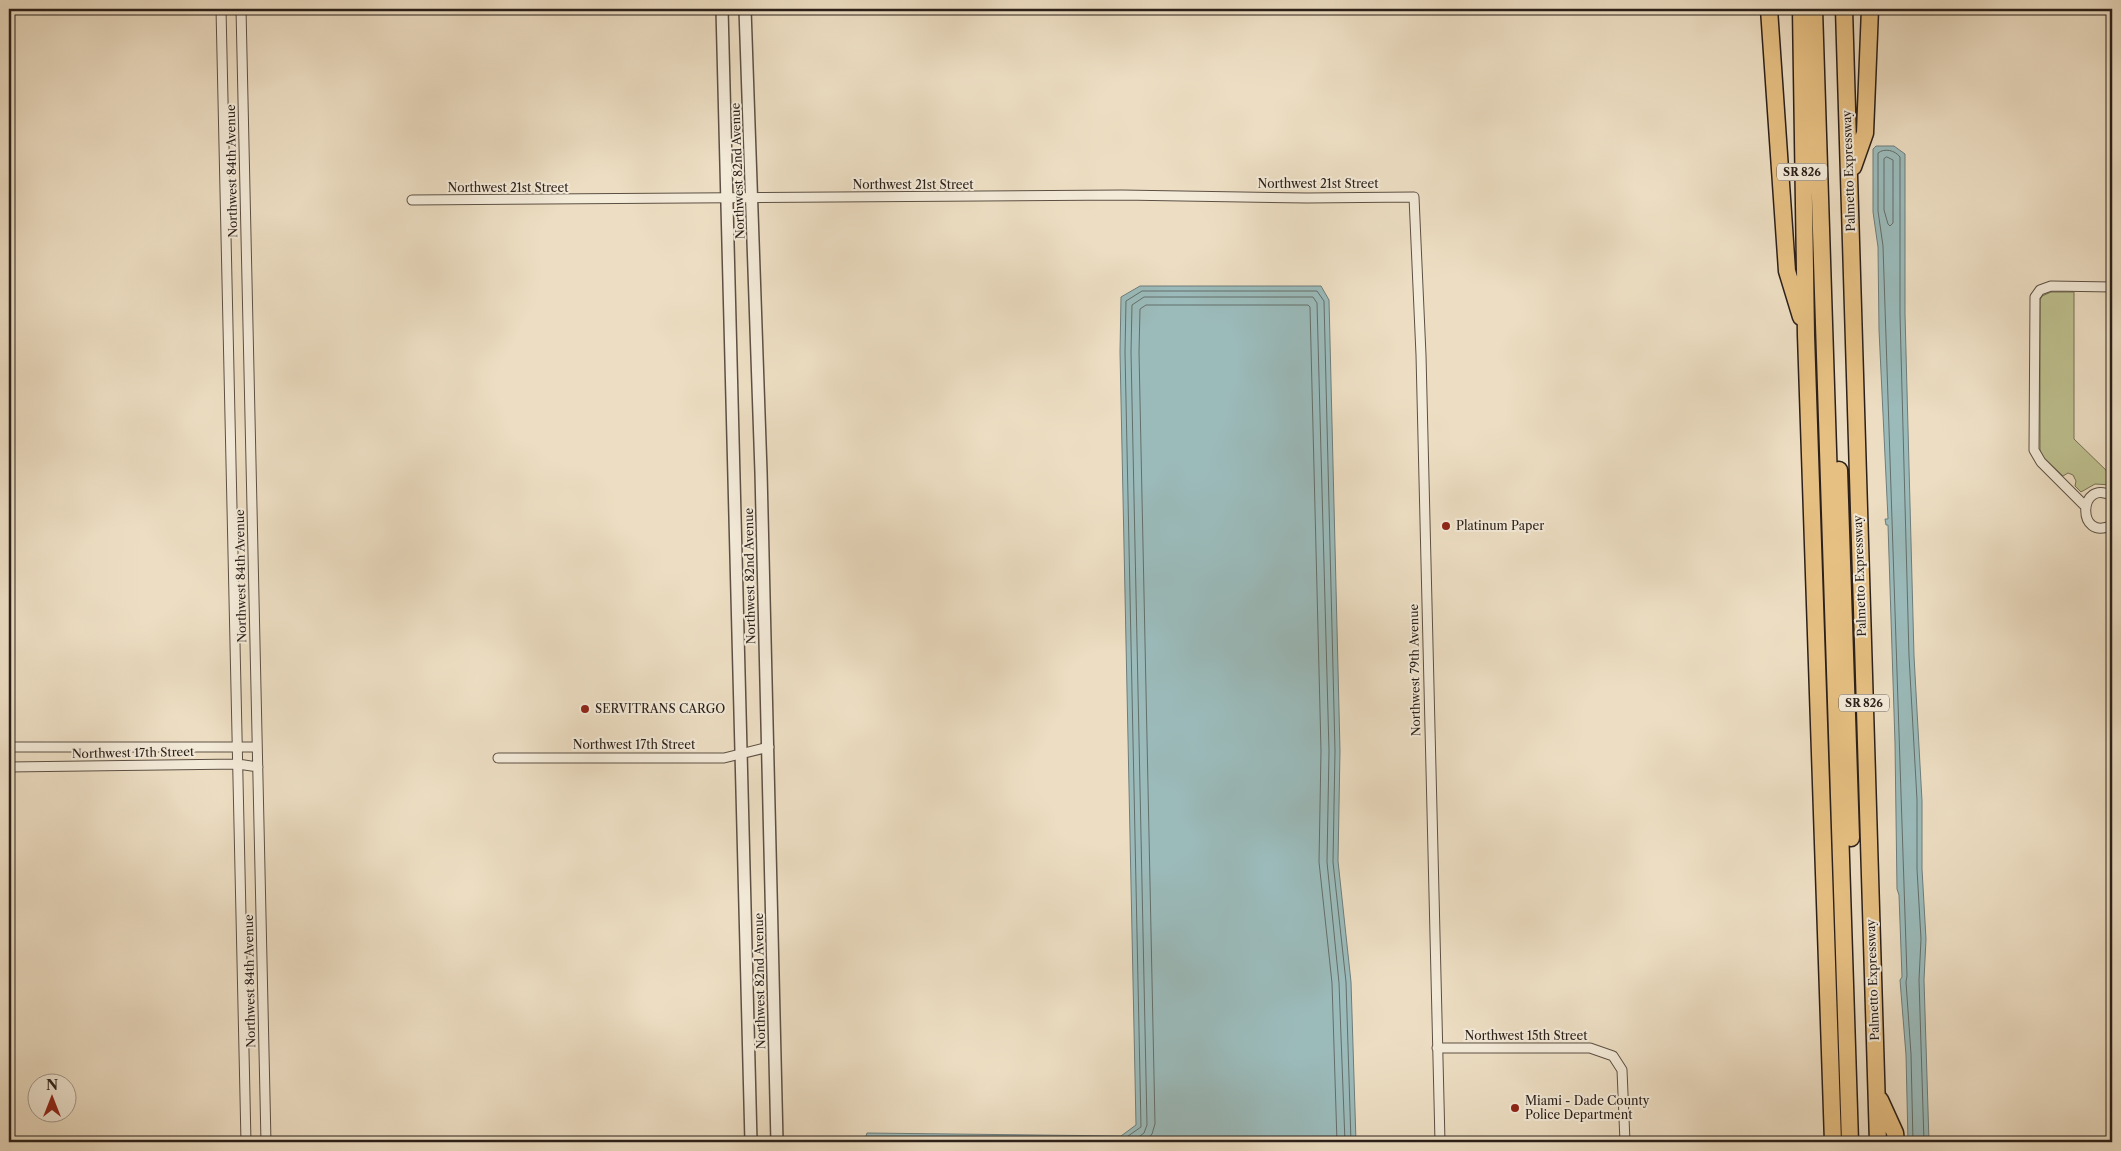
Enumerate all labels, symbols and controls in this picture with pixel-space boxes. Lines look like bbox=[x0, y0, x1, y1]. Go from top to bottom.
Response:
street label: Northwest 82nd Avenue bbox=[728, 102, 747, 240]
street label: Northwest 84th Avenue bbox=[223, 104, 240, 238]
street label: Palmetto Expressway bbox=[1839, 110, 1858, 232]
road number: SR 826 bbox=[1777, 163, 1827, 180]
street label: Northwest 21st Street bbox=[1258, 176, 1379, 191]
street label: Northwest 21st Street bbox=[853, 177, 974, 192]
street label: Northwest 21st Street bbox=[448, 180, 569, 195]
street label: Northwest 82nd Avenue bbox=[741, 507, 758, 644]
street label: Northwest 84th Avenue bbox=[232, 509, 249, 643]
street label: Palmetto Expressway bbox=[1850, 515, 1869, 637]
place label: Platinum Paper bbox=[1456, 518, 1544, 533]
marker: Platinum Paper bbox=[1440, 520, 1452, 532]
street label: Northwest 79th Avenue bbox=[1406, 603, 1423, 736]
road number: SR 826 bbox=[1839, 694, 1889, 711]
place label: SERVITRANS CARGO bbox=[595, 701, 725, 716]
marker: SERVITRANS CARGO bbox=[579, 703, 591, 715]
street label: Northwest 17th Street bbox=[573, 737, 696, 752]
street label: Northwest 17th Street bbox=[72, 744, 195, 761]
street label: Northwest 82nd Avenue bbox=[751, 912, 768, 1049]
street label: Northwest 84th Avenue bbox=[241, 914, 258, 1048]
street label: Palmetto Expressway bbox=[1863, 919, 1882, 1041]
street label: Northwest 15th Street bbox=[1465, 1028, 1588, 1043]
north arrow bbox=[28, 1074, 78, 1124]
text: N bbox=[46, 1076, 58, 1094]
place label: Miami - Dade County Police Department bbox=[1525, 1093, 1650, 1122]
marker: Miami - Dade County Police Department bbox=[1509, 1102, 1521, 1114]

